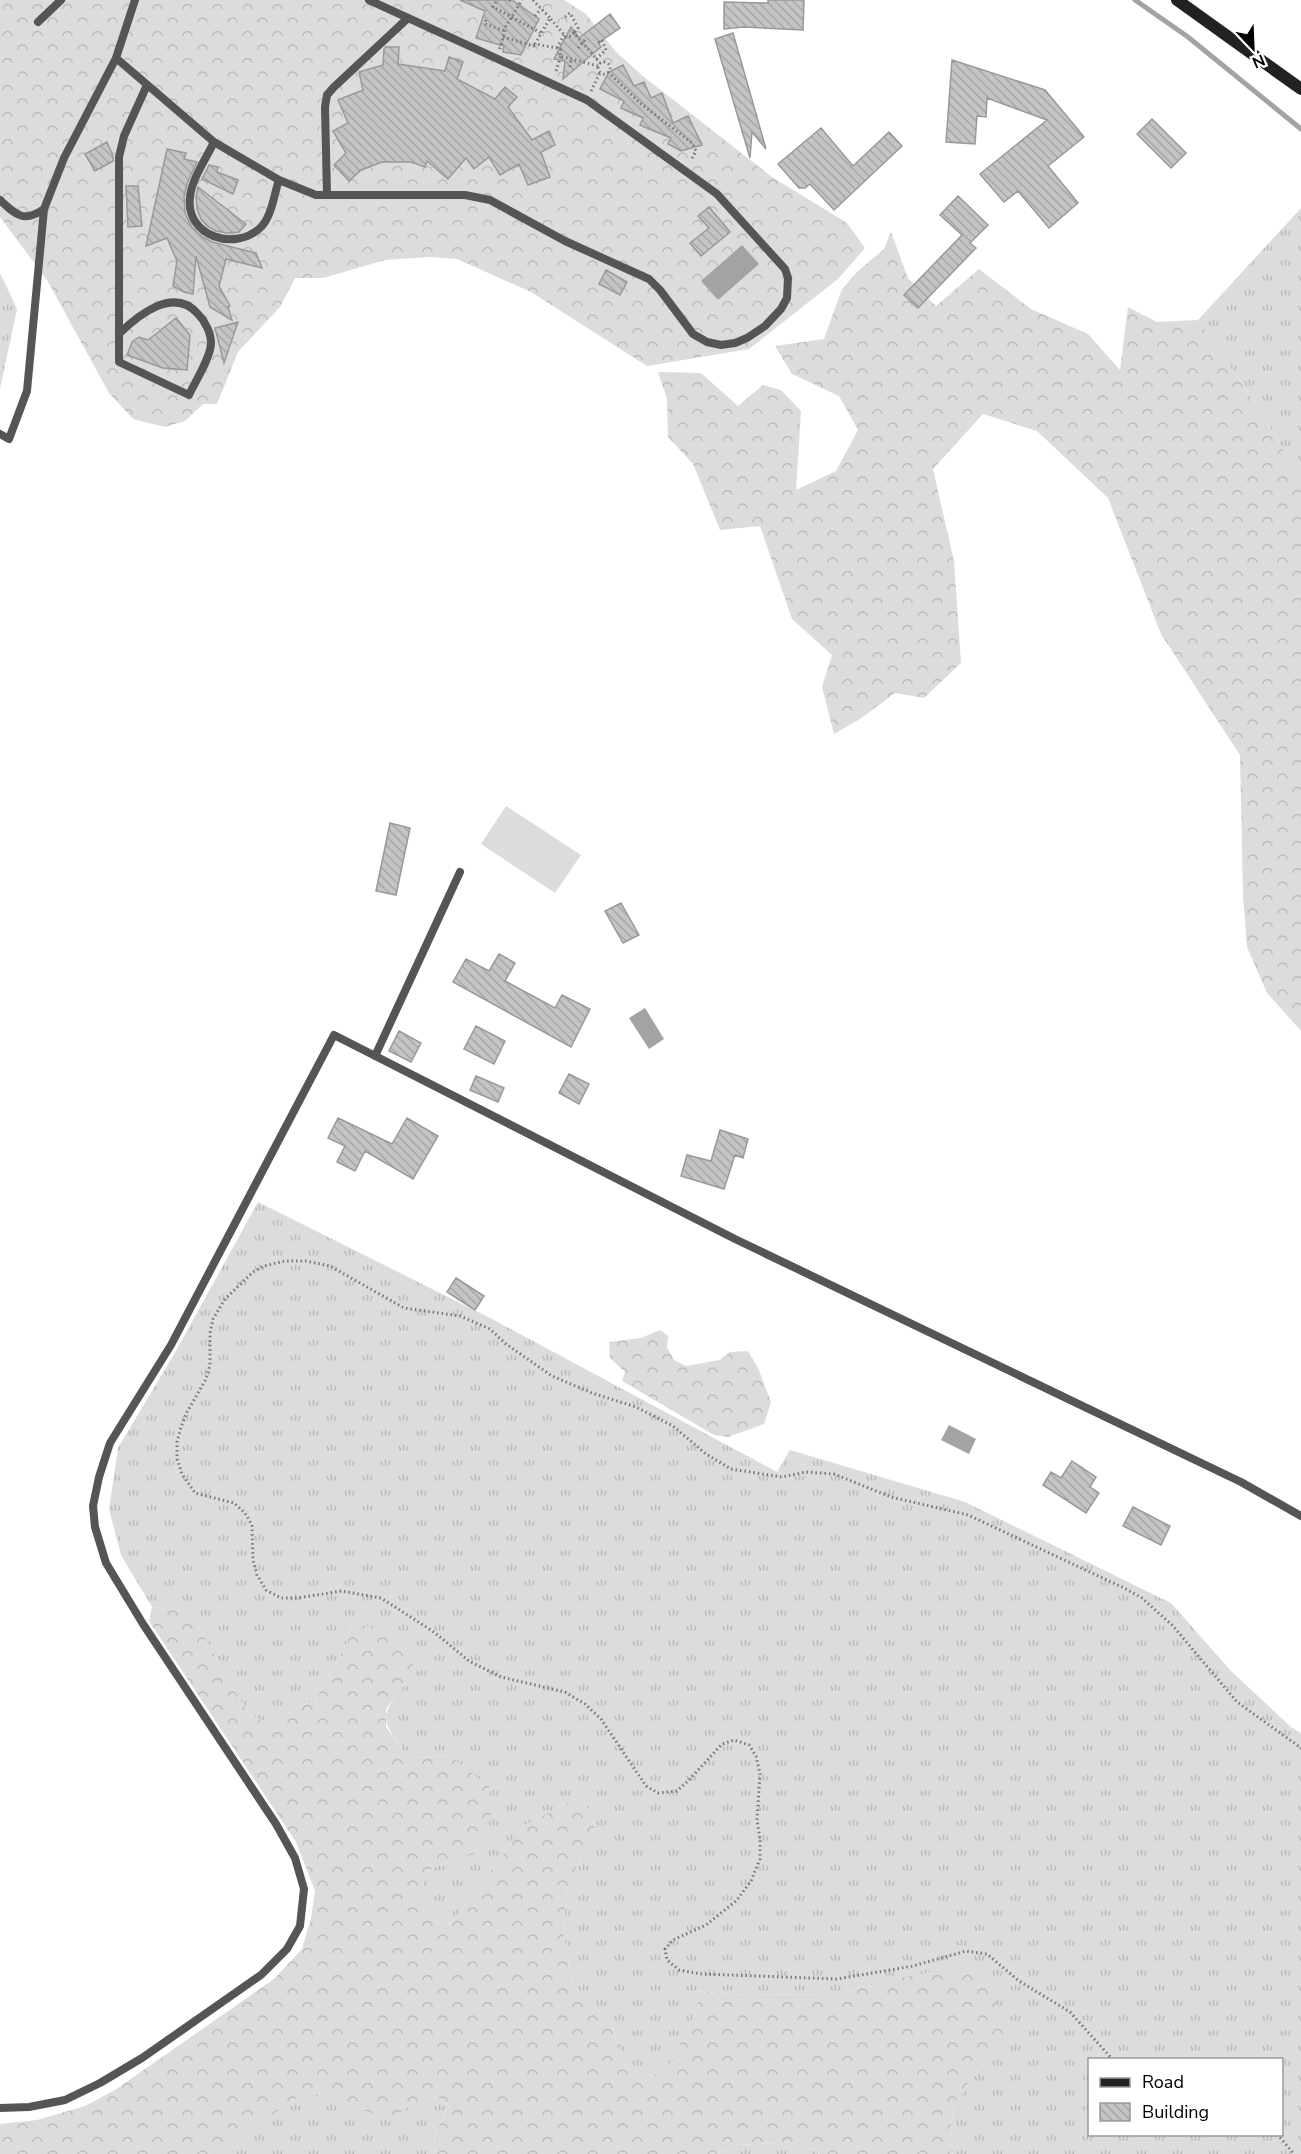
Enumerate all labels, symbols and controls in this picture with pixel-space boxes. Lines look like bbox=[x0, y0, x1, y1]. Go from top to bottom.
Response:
north arrow bbox=[1223, 18, 1283, 78]
text: N bbox=[1249, 48, 1268, 73]
legend bbox=[1088, 2058, 1283, 2136]
text: Road bbox=[1142, 2070, 1184, 2094]
text: Building bbox=[1142, 2100, 1209, 2124]

